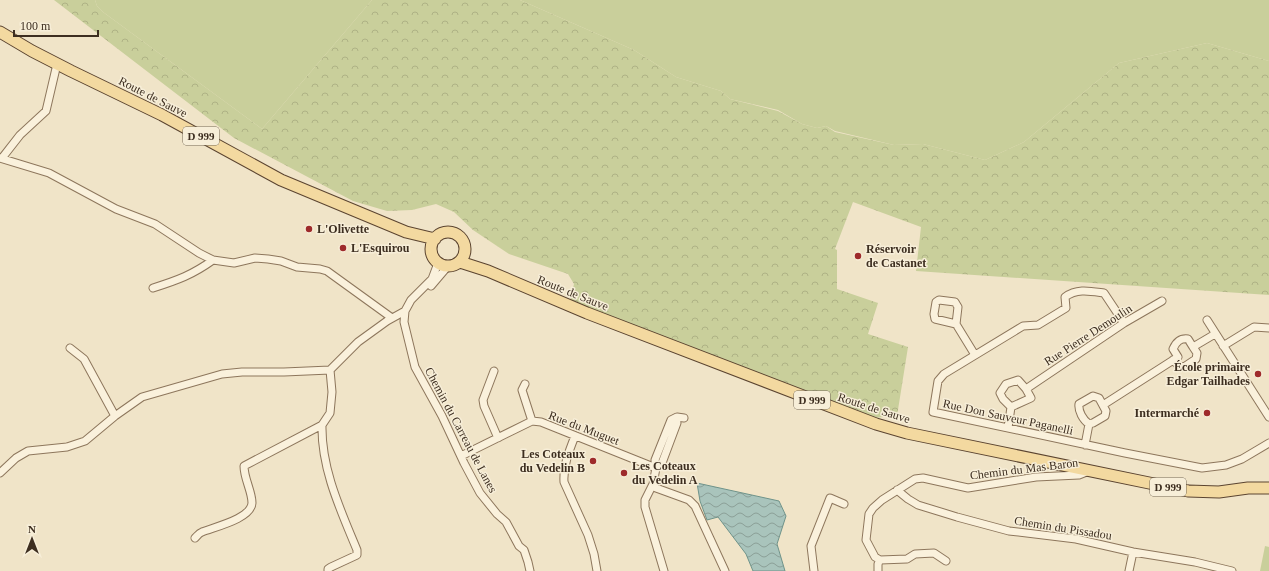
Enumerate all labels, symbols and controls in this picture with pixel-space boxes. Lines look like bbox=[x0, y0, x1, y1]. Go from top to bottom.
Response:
scale bar bbox=[14, 12, 98, 38]
text: 100 m bbox=[20, 19, 51, 33]
street label: Route de Sauve bbox=[116, 74, 190, 120]
road number: D 999 bbox=[183, 127, 219, 145]
place label: L'Olivette bbox=[317, 222, 370, 236]
marker: L'Olivette bbox=[304, 224, 314, 234]
place label: L'Esquirou bbox=[351, 241, 410, 255]
place label: Réservoir de Castanet bbox=[866, 242, 926, 270]
marker: L'Esquirou bbox=[338, 243, 348, 253]
marker: Réservoir de Castanet bbox=[853, 251, 863, 261]
street label: Route de Sauve bbox=[535, 272, 611, 314]
street label: Rue Pierre Demoulin bbox=[1041, 301, 1135, 369]
place label: École primaire Edgar Tailhades bbox=[1167, 360, 1251, 388]
street label: Chemin du Carreau de Lanes bbox=[422, 365, 500, 495]
marker: École primaire Edgar Tailhades bbox=[1253, 369, 1263, 379]
street label: Route de Sauve bbox=[836, 390, 912, 426]
road number: D 999 bbox=[794, 391, 830, 409]
street label: Rue Don Sauveur Paganelli bbox=[942, 396, 1075, 438]
place label: Intermarché bbox=[1135, 406, 1200, 420]
street label: Rue du Muguet bbox=[547, 408, 622, 448]
marker: Intermarché bbox=[1202, 408, 1212, 418]
place label: Les Coteaux du Vedelin B bbox=[520, 447, 585, 475]
street label: Chemin du Mas Baron bbox=[969, 455, 1079, 483]
marker: Les Coteaux du Vedelin B bbox=[588, 456, 598, 466]
place label: Les Coteaux du Vedelin A bbox=[632, 459, 698, 487]
marker: Les Coteaux du Vedelin A bbox=[619, 468, 629, 478]
road number: D 999 bbox=[1150, 478, 1186, 496]
street label: Chemin du Pissadou bbox=[1013, 513, 1113, 543]
north arrow bbox=[12, 519, 52, 559]
text: N bbox=[28, 523, 36, 535]

